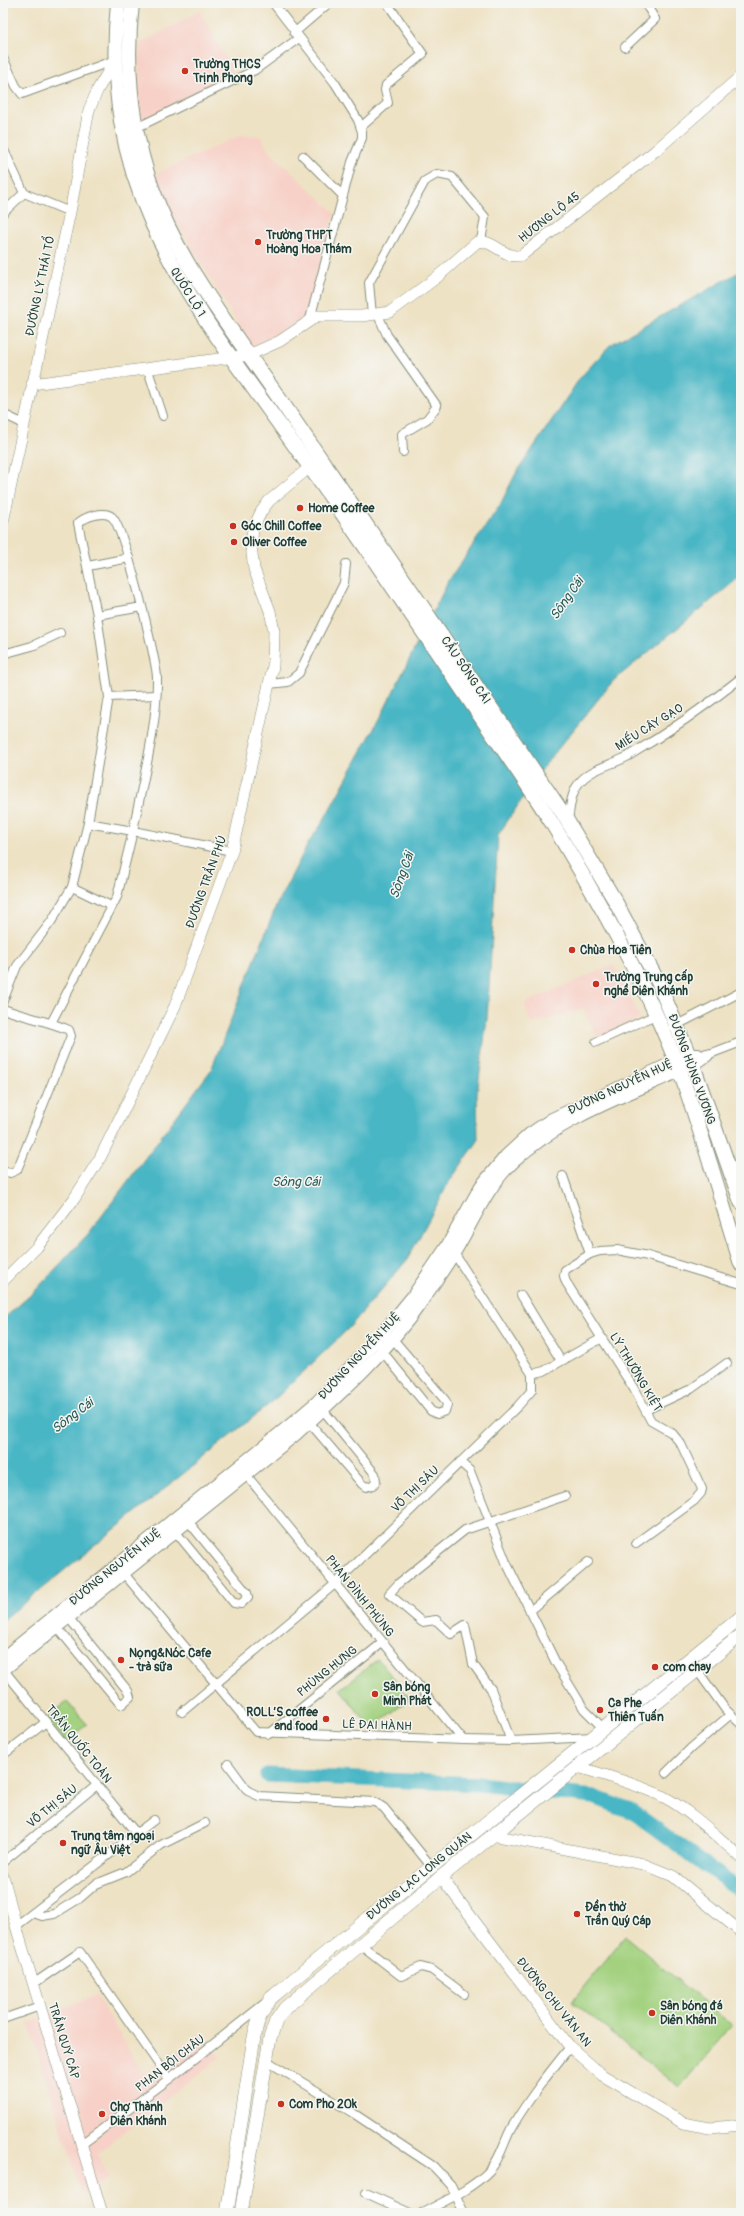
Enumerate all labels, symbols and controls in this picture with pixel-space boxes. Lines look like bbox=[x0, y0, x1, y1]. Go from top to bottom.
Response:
place label: Trường THCS Trịnh Phong bbox=[192, 57, 261, 86]
marker: Trường THCS Trịnh Phong bbox=[180, 66, 190, 76]
street label: HƯƠNG LỘ 45 bbox=[515, 188, 583, 246]
place label: Trường THPT Hoàng Hoa Thám bbox=[265, 228, 352, 257]
street label: ĐƯỜNG LÝ THÁI TỔ bbox=[20, 234, 58, 338]
marker: Trường THPT Hoàng Hoa Thám bbox=[253, 237, 263, 247]
street label: QUỐC LỘ 1 bbox=[167, 263, 211, 320]
place label: Home Coffee bbox=[308, 501, 375, 516]
marker: Home Coffee bbox=[295, 503, 305, 513]
place label: Góc Chill Coffee bbox=[241, 519, 322, 534]
marker: Góc Chill Coffee bbox=[228, 521, 238, 531]
place label: Oliver Coffee bbox=[242, 535, 308, 550]
marker: Oliver Coffee bbox=[229, 537, 239, 547]
water label: Sông Cái bbox=[547, 572, 589, 623]
street label: CẦU SÔNG CÁI bbox=[437, 632, 496, 707]
street label: MIẾU CÂY GẠO bbox=[611, 698, 686, 754]
street label: ĐƯỜNG TRẦN PHÚ bbox=[180, 833, 230, 931]
water label: Sông Cái bbox=[386, 848, 419, 901]
place label: Chùa Hoa Tiên bbox=[580, 943, 652, 958]
marker: Chùa Hoa Tiên bbox=[567, 945, 577, 955]
place label: Trường Trung cấp nghề Diên Khánh bbox=[603, 968, 693, 999]
marker: Trường Trung cấp nghề Diên Khánh bbox=[591, 979, 601, 989]
street label: ĐƯỜNG HÙNG VƯƠNG bbox=[664, 1011, 720, 1127]
street label: ĐƯỜNG NGUYỄN HUỆ bbox=[564, 1054, 675, 1118]
water label: Sông Cái bbox=[272, 1174, 323, 1190]
street label: ĐƯỜNG NGUYỄN HUỆ bbox=[313, 1308, 404, 1403]
street label: LÝ THƯỜNG KIỆT bbox=[606, 1330, 666, 1415]
water label: Sông Cái bbox=[49, 1393, 99, 1437]
street label: VÕ THỊ SÁU bbox=[388, 1462, 442, 1516]
street label: ĐƯỜNG NGUYỄN HUỆ bbox=[65, 1523, 164, 1609]
street label: PHAN ĐÌNH PHÙNG bbox=[322, 1552, 398, 1640]
street label: PHÙNG HƯNG bbox=[294, 1642, 360, 1700]
place label: Nọng&Nóc Cafe - trà sữa bbox=[129, 1646, 212, 1675]
marker: Nọng&Nóc Cafe - trà sữa bbox=[116, 1655, 126, 1665]
place label: com chay bbox=[662, 1660, 712, 1675]
marker: com chay bbox=[650, 1662, 660, 1672]
place label: Sân bóng Minh Phát bbox=[383, 1680, 433, 1709]
marker: Sân bóng Minh Phát bbox=[370, 1689, 380, 1699]
place label: Ca Phe Thiên Tuấn bbox=[607, 1696, 664, 1725]
street label: TRẦN QUỐC TOẢN bbox=[42, 1700, 117, 1786]
place label: ROLL’S coffee and food bbox=[246, 1705, 319, 1734]
marker: Ca Phe Thiên Tuấn bbox=[595, 1705, 605, 1715]
marker: ROLL’S coffee and food bbox=[321, 1714, 331, 1724]
street label: LÊ ĐẠI HÀNH bbox=[342, 1716, 412, 1734]
street label: VÕ THỊ SÁU bbox=[23, 1781, 81, 1831]
street label: ĐƯỜNG LẠC LONG QUÂN bbox=[363, 1828, 475, 1924]
place label: Trung tâm ngoại ngữ Âu Việt bbox=[70, 1829, 154, 1858]
marker: Trung tâm ngoại ngữ Âu Việt bbox=[58, 1838, 68, 1848]
place label: Đền thờ Trần Quý Cáp bbox=[584, 1899, 651, 1929]
marker: Đền thờ Trần Quý Cáp bbox=[572, 1909, 582, 1919]
street label: ĐƯỜNG CHU VĂN AN bbox=[513, 1954, 595, 2050]
place label: Sân bóng đá Diên Khánh bbox=[660, 1999, 723, 2028]
street label: TRẦN QUÝ CÁP bbox=[45, 2000, 85, 2082]
marker: Sân bóng đá Diên Khánh bbox=[647, 2008, 657, 2018]
street label: PHAN BỘI CHÂU bbox=[132, 2031, 208, 2095]
place label: Com Pho 20k bbox=[289, 2097, 358, 2112]
marker: Com Pho 20k bbox=[276, 2099, 286, 2109]
place label: Chợ Thành Diên Khánh bbox=[110, 2100, 167, 2129]
marker: Chợ Thành Diên Khánh bbox=[97, 2109, 107, 2119]

